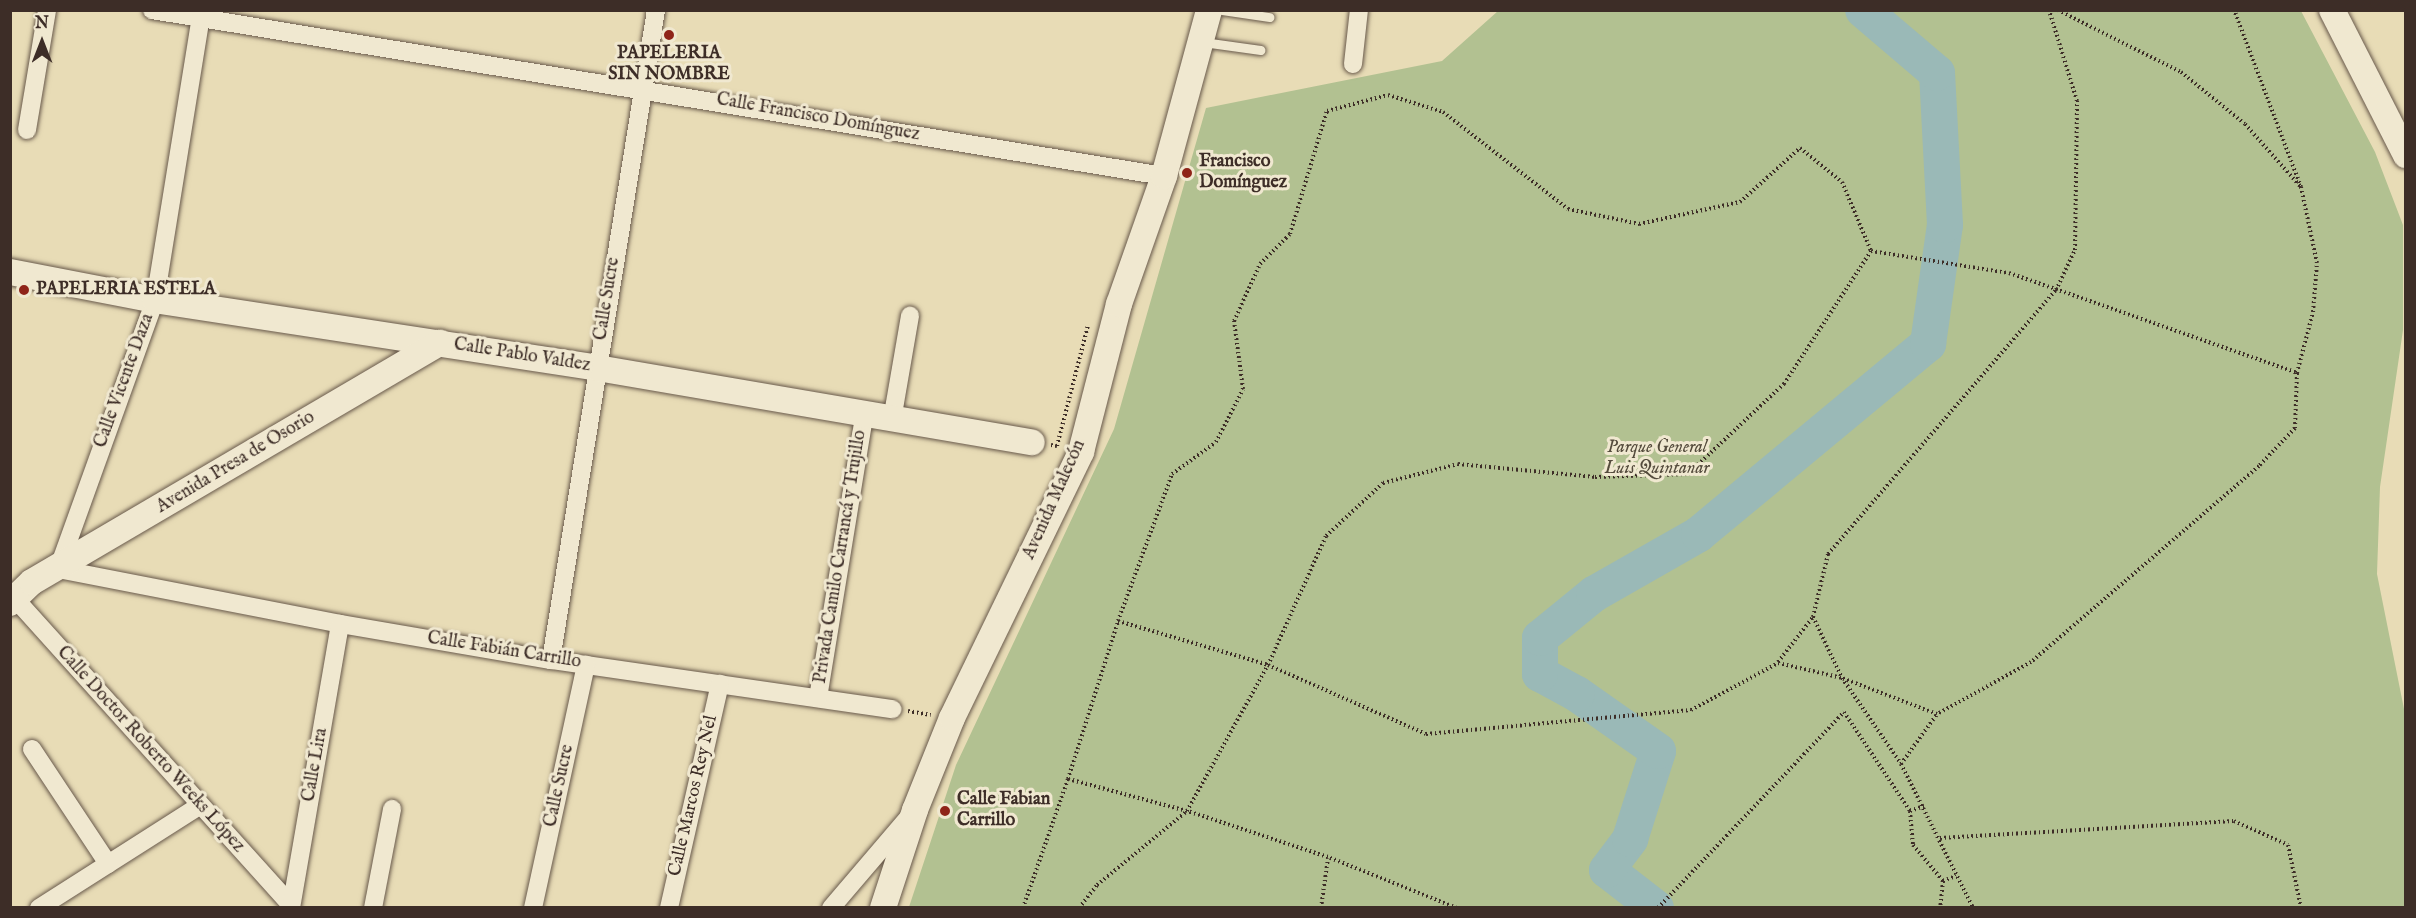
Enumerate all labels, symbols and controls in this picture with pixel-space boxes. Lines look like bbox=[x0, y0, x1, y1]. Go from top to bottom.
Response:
north arrow bbox=[12, 12, 72, 72]
text: N bbox=[35, 14, 49, 34]
marker: PAPELERIA SIN NOMBRE bbox=[662, 28, 676, 42]
place label: PAPELERIA SIN NOMBRE bbox=[608, 44, 730, 86]
street label: Calle Francisco Domínguez bbox=[715, 89, 921, 147]
place label: Francisco Domínguez bbox=[1199, 152, 1287, 195]
marker: Francisco Domínguez bbox=[1180, 166, 1194, 180]
street label: Calle Sucre bbox=[591, 256, 625, 342]
place label: PAPELERIA ESTELA bbox=[36, 279, 216, 301]
marker: PAPELERIA ESTELA bbox=[17, 283, 31, 297]
street label: Calle Vicente Daza bbox=[91, 311, 159, 451]
street label: Calle Pablo Valdez bbox=[452, 335, 592, 377]
street label: Avenida Presa de Osorio bbox=[153, 407, 319, 519]
street label: Privada Camilo Carrancá y Trujillo bbox=[810, 429, 872, 685]
street label: Avenida Malecón bbox=[1019, 437, 1091, 563]
park label: Parque General Luis Quintanar bbox=[1605, 438, 1709, 480]
street label: Calle Fabián Carrillo bbox=[426, 628, 582, 674]
street label: Calle Doctor Roberto Weeks López bbox=[52, 642, 248, 858]
street label: Calle Marcos Rey Nel bbox=[665, 713, 723, 879]
street label: Calle Lira bbox=[299, 726, 333, 804]
street label: Calle Sucre bbox=[541, 743, 579, 829]
place label: Calle Fabian Carrillo bbox=[957, 790, 1050, 832]
marker: Calle Fabian Carrillo bbox=[938, 804, 952, 818]

